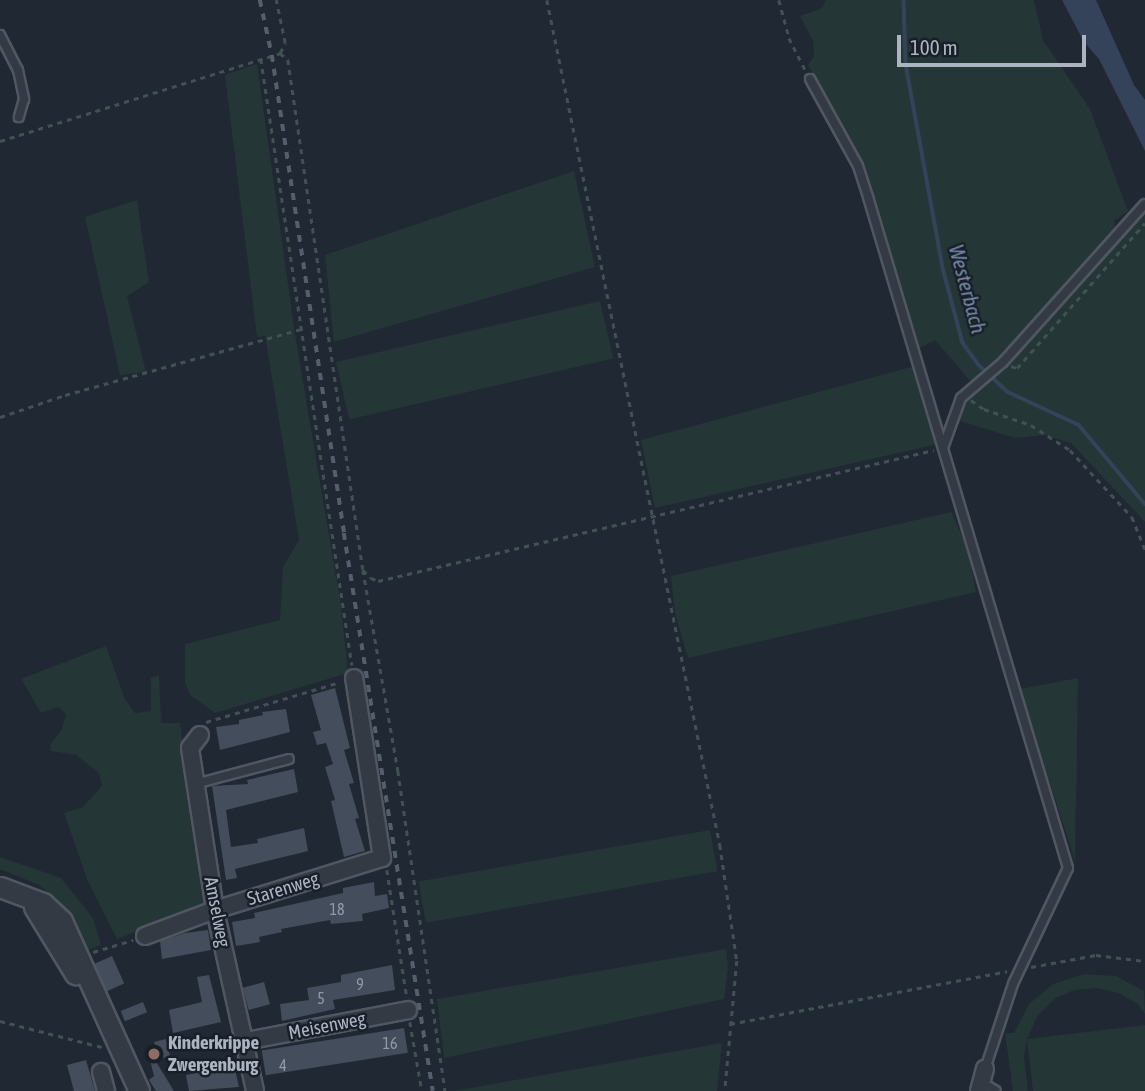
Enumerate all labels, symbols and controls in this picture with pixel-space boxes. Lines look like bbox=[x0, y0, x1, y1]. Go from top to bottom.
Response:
scale bar bbox=[900, 21, 1089, 65]
text: 100 m bbox=[910, 35, 958, 59]
water label: Westerbach bbox=[944, 242, 992, 336]
street label: Starenweg bbox=[244, 867, 322, 911]
street label: Amselweg bbox=[199, 875, 235, 949]
house number: 18 bbox=[329, 899, 345, 919]
house number: 9 bbox=[356, 974, 364, 994]
house number: 5 bbox=[317, 988, 325, 1008]
street label: Meisenweg bbox=[286, 1007, 368, 1045]
place label: Kinderkrippe Zwergenburg bbox=[168, 1032, 259, 1076]
house number: 16 bbox=[382, 1033, 398, 1053]
marker: Kinderkrippe Zwergenburg bbox=[146, 1046, 162, 1062]
house number: 4 bbox=[279, 1055, 287, 1075]

